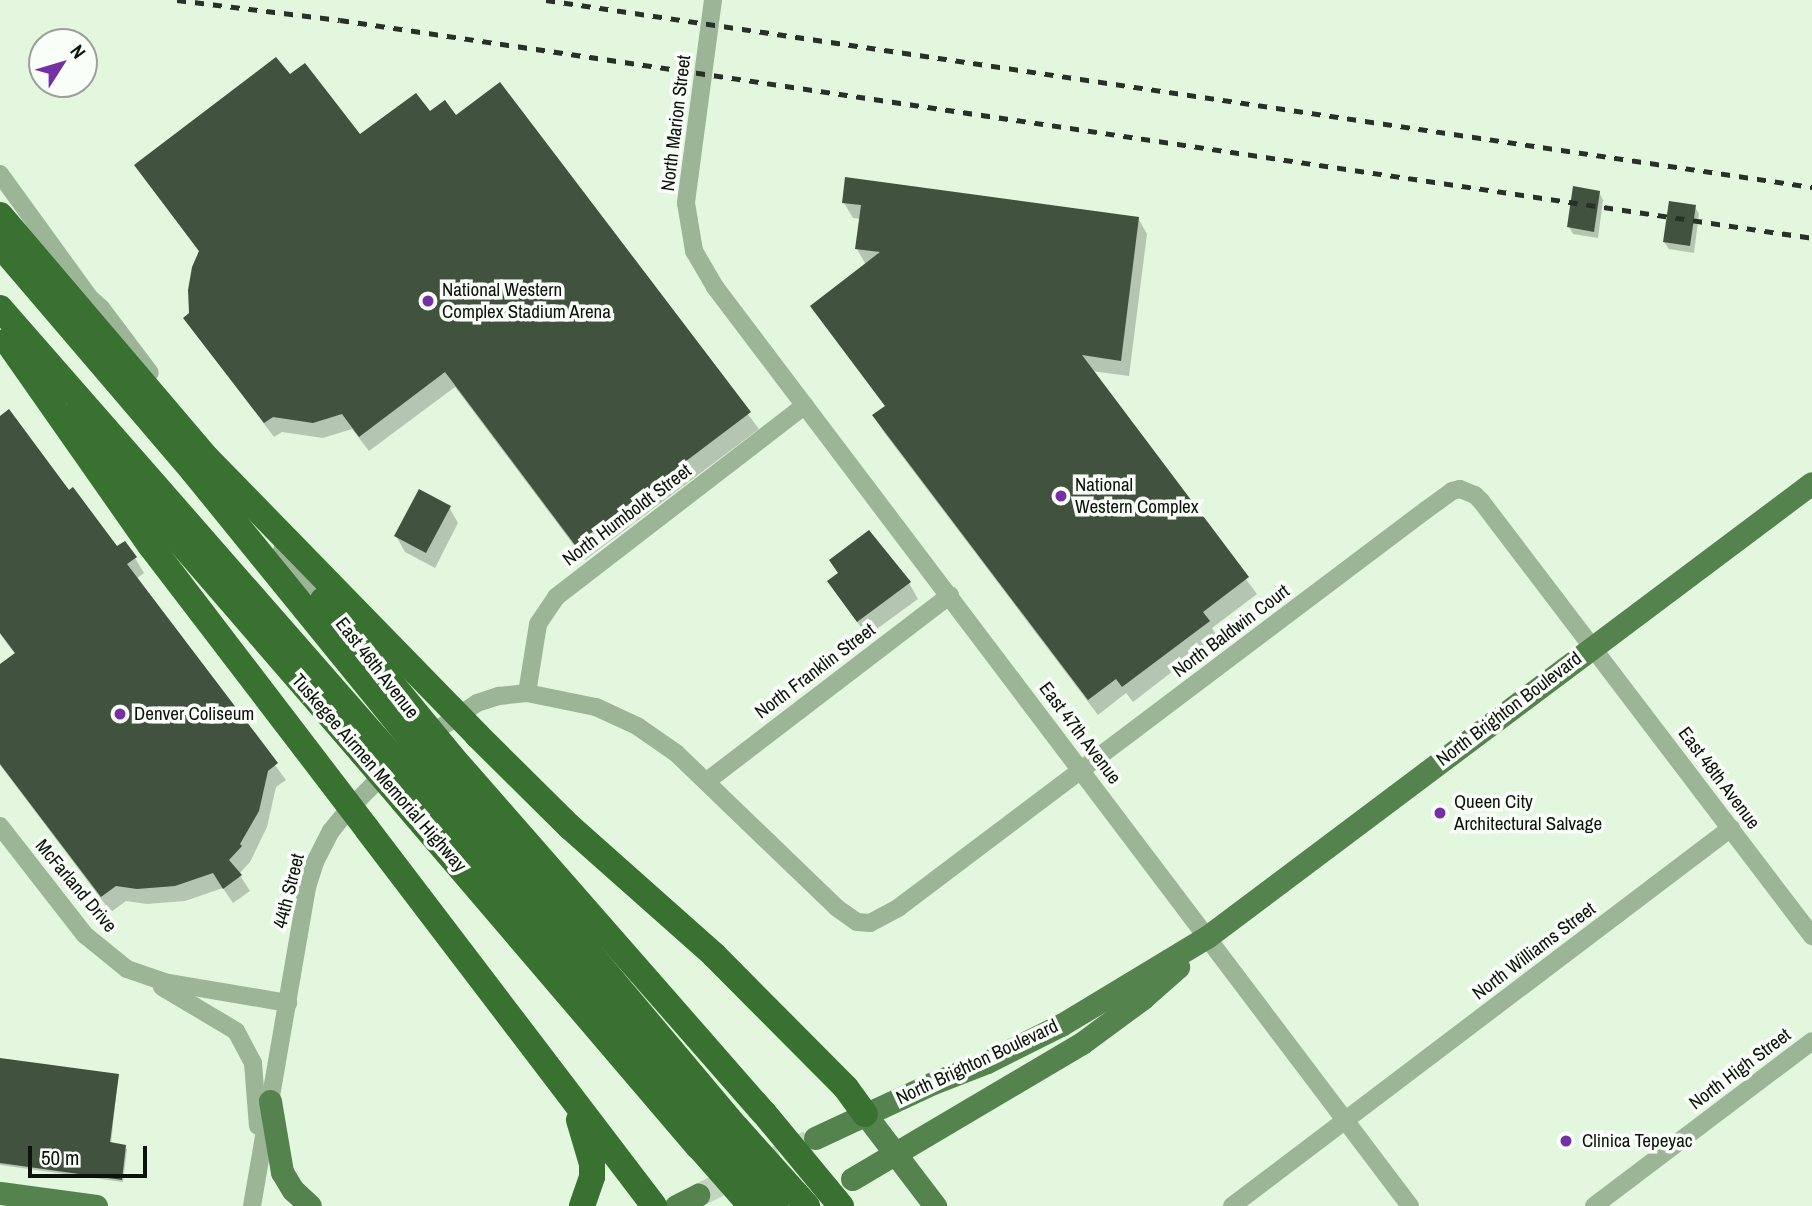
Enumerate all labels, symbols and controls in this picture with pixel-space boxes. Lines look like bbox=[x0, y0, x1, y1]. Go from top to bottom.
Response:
north arrow bbox=[28, 28, 98, 98]
text: N bbox=[64, 39, 92, 64]
street label: North Marion Street bbox=[656, 54, 696, 192]
place label: National Western Complex Stadium Arena bbox=[442, 279, 612, 323]
marker: National Western Complex Stadium Arena bbox=[420, 293, 436, 309]
street label: North Humboldt Street bbox=[558, 459, 696, 571]
place label: National Western Complex bbox=[1075, 474, 1199, 518]
marker: National Western Complex bbox=[1053, 488, 1069, 504]
street label: North Baldwin Court bbox=[1168, 580, 1294, 682]
street label: East 46th Avenue bbox=[330, 613, 424, 723]
street label: North Franklin Street bbox=[750, 618, 880, 724]
street label: North Brighton Boulevard bbox=[1432, 647, 1586, 771]
street label: Tuskegee Airmen Memorial Highway bbox=[286, 669, 472, 877]
street label: East 47th Avenue bbox=[1034, 677, 1126, 789]
place label: Denver Coliseum bbox=[134, 703, 254, 725]
marker: Denver Coliseum bbox=[112, 706, 128, 722]
street label: East 48th Avenue bbox=[1673, 722, 1765, 834]
place label: Queen City Architectural Salvage bbox=[1454, 791, 1602, 835]
marker: Queen City Architectural Salvage bbox=[1432, 805, 1448, 821]
street label: McFarland Drive bbox=[31, 835, 121, 937]
street label: 44th Street bbox=[269, 851, 309, 931]
street label: North Williams Street bbox=[1468, 897, 1600, 1005]
street label: North Brighton Boulevard bbox=[893, 1015, 1061, 1109]
street label: North High Street bbox=[1685, 1023, 1795, 1115]
place label: Clinica Tepeyac bbox=[1582, 1130, 1693, 1152]
marker: Clinica Tepeyac bbox=[1556, 1131, 1576, 1151]
scale bar bbox=[32, 1132, 150, 1176]
text: 50 m bbox=[41, 1143, 79, 1172]

